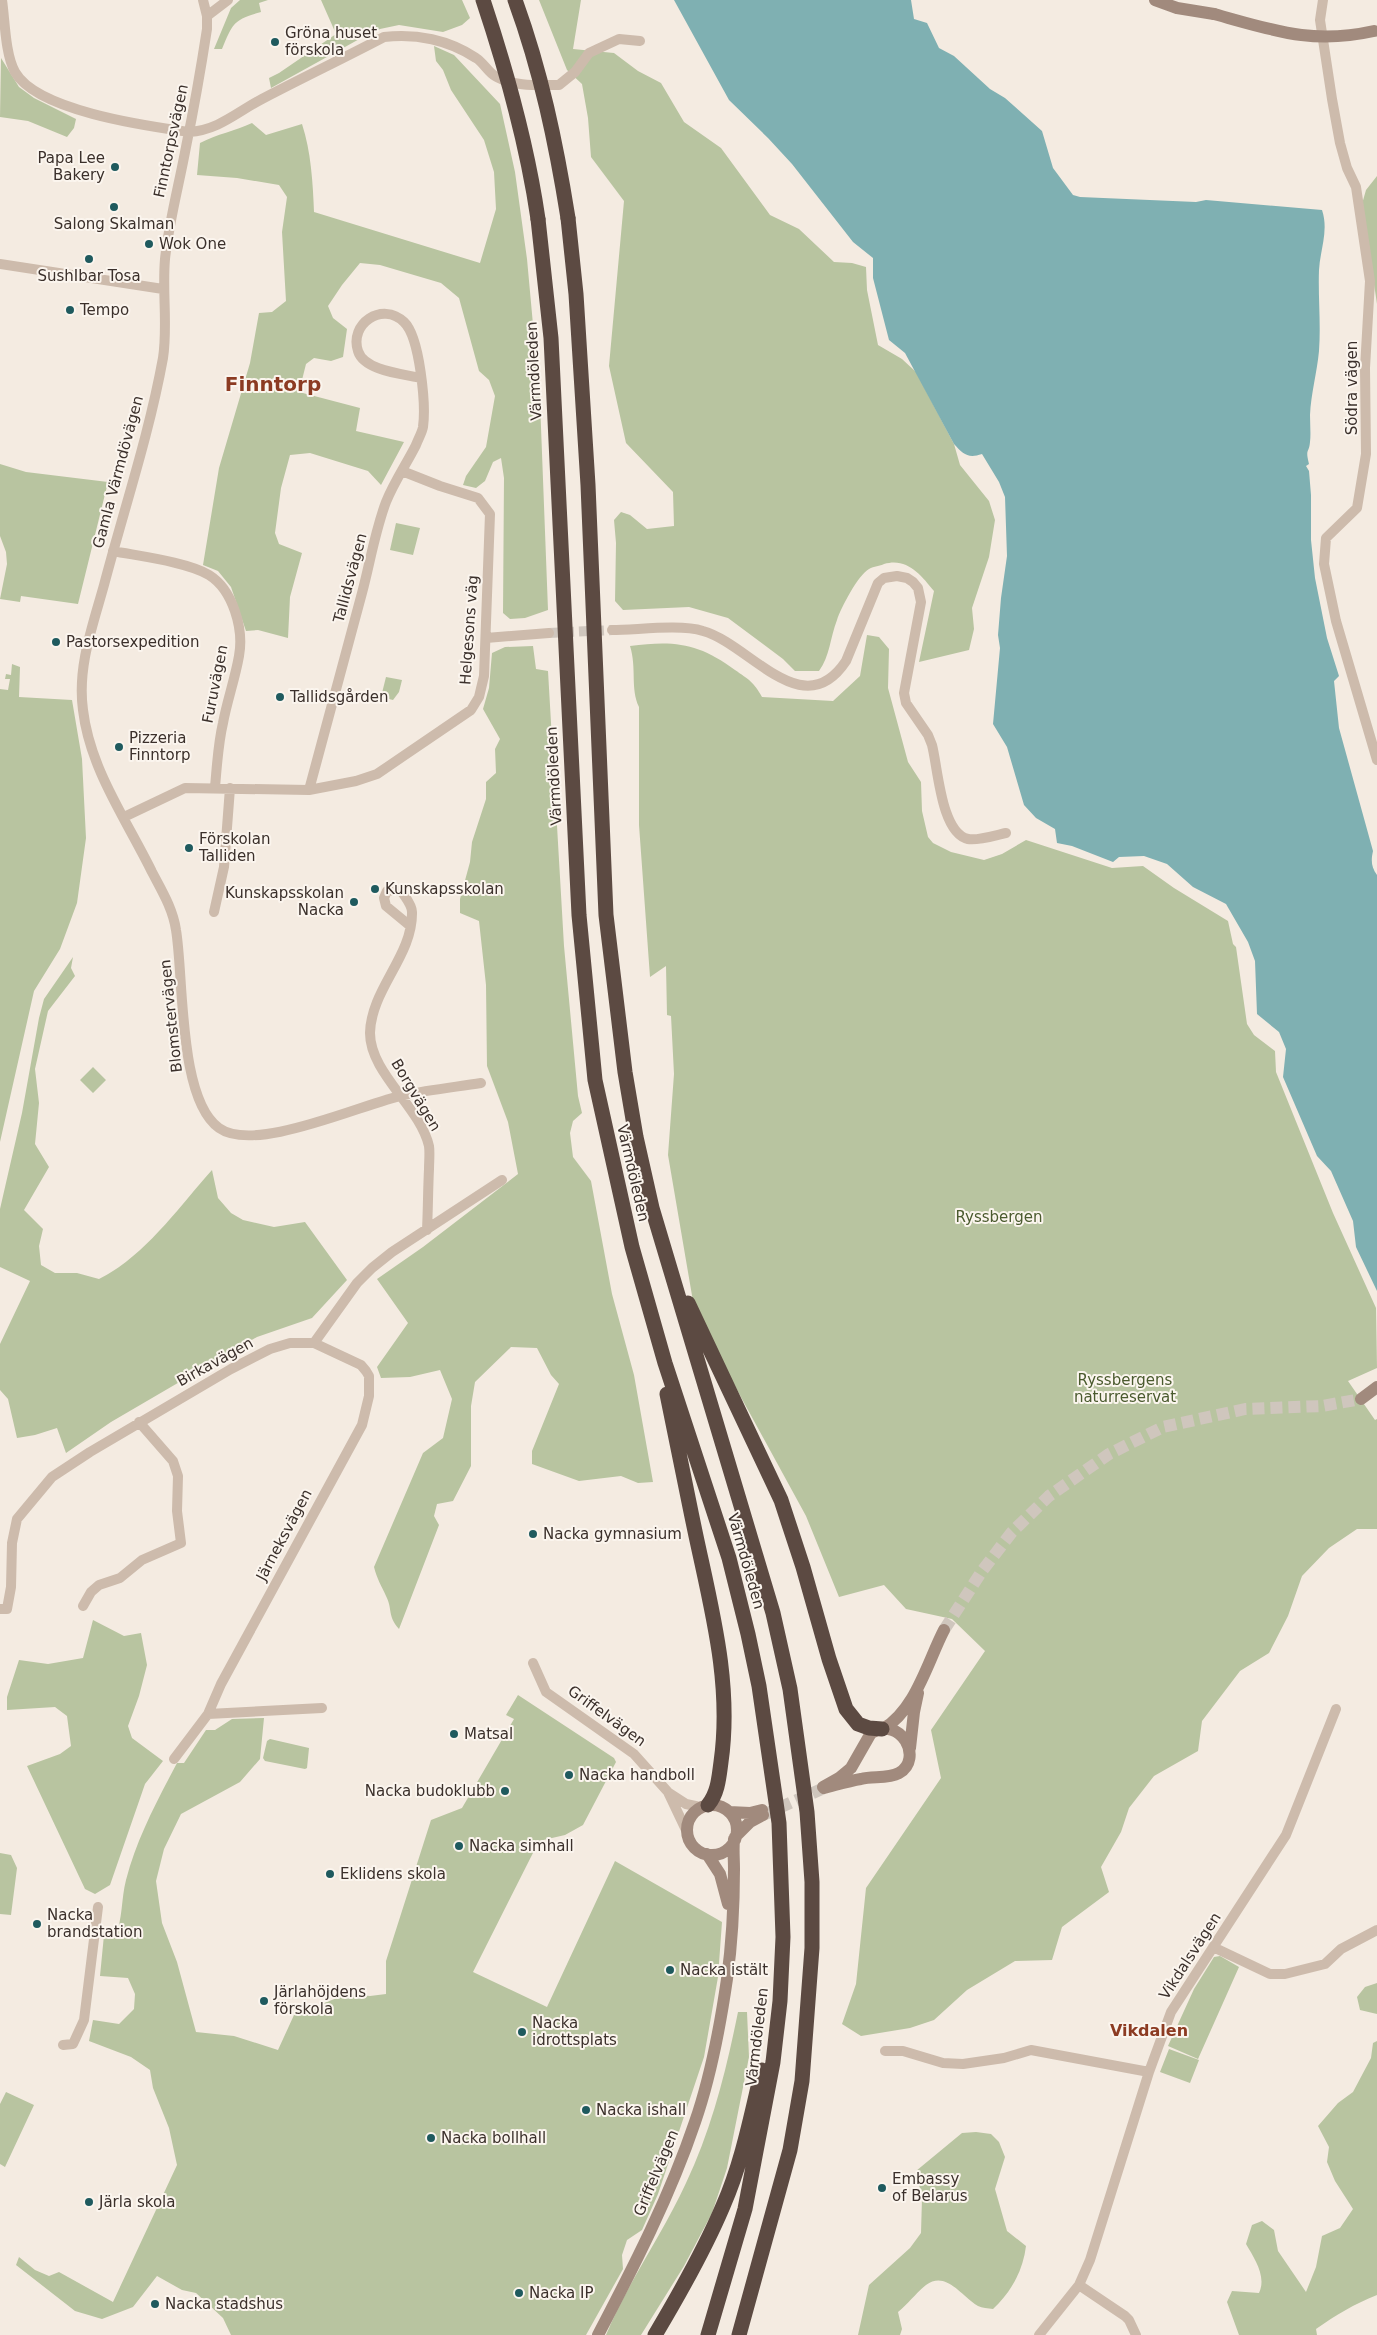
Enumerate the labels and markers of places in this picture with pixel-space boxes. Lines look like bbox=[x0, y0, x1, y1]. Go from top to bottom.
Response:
place label: Gröna huset förskola bbox=[285, 24, 377, 59]
marker: Gröna huset förskola bbox=[269, 36, 281, 48]
place label: Papa Lee Bakery bbox=[37, 149, 105, 184]
marker: Papa Lee Bakery bbox=[109, 161, 121, 173]
marker: Salong Skalman bbox=[108, 201, 120, 213]
place label: Salong Skalman bbox=[54, 215, 174, 233]
place label: Wok One bbox=[159, 235, 226, 253]
marker: Wok One bbox=[143, 238, 155, 250]
marker: SushIbar Tosa bbox=[83, 253, 95, 265]
place label: SushIbar Tosa bbox=[37, 267, 141, 285]
place label: Tempo bbox=[79, 301, 129, 319]
marker: Tempo bbox=[64, 304, 76, 316]
place label: Pastorsexpedition bbox=[66, 633, 199, 651]
marker: Pastorsexpedition bbox=[50, 636, 62, 648]
place label: Tallidsgården bbox=[289, 688, 389, 706]
marker: Tallidsgården bbox=[274, 691, 286, 703]
place label: Pizzeria Finntorp bbox=[129, 729, 190, 764]
marker: Pizzeria Finntorp bbox=[113, 741, 125, 753]
place label: Förskolan Talliden bbox=[198, 830, 270, 865]
marker: Förskolan Talliden bbox=[183, 842, 195, 854]
place label: Kunskapsskolan bbox=[385, 880, 504, 898]
marker: Kunskapsskolan bbox=[369, 883, 381, 895]
place label: Kunskapsskolan Nacka bbox=[225, 884, 344, 919]
marker: Kunskapsskolan Nacka bbox=[348, 896, 360, 908]
place label: Nacka gymnasium bbox=[543, 1525, 682, 1543]
marker: Nacka gymnasium bbox=[527, 1528, 539, 1540]
place label: Matsal bbox=[464, 1725, 513, 1743]
marker: Matsal bbox=[448, 1728, 460, 1740]
place label: Nacka handboll bbox=[579, 1766, 695, 1784]
marker: Nacka handboll bbox=[563, 1769, 575, 1781]
place label: Nacka budoklubb bbox=[365, 1782, 495, 1800]
marker: Nacka budoklubb bbox=[499, 1785, 511, 1797]
place label: Nacka simhall bbox=[469, 1837, 574, 1855]
marker: Nacka simhall bbox=[453, 1840, 465, 1852]
place label: Eklidens skola bbox=[340, 1865, 446, 1883]
marker: Eklidens skola bbox=[324, 1868, 336, 1880]
place label: Nacka brandstation bbox=[47, 1906, 143, 1941]
marker: Nacka brandstation bbox=[31, 1918, 43, 1930]
place label: Nacka istält bbox=[680, 1961, 768, 1979]
marker: Nacka istält bbox=[664, 1964, 676, 1976]
place label: Järlahöjdens förskola bbox=[273, 1983, 366, 2018]
marker: Järlahöjdens förskola bbox=[258, 1995, 270, 2007]
place label: Nacka idrottsplats bbox=[532, 2014, 617, 2049]
marker: Nacka idrottsplats bbox=[516, 2026, 528, 2038]
place label: Nacka ishall bbox=[596, 2101, 686, 2119]
marker: Nacka ishall bbox=[580, 2104, 592, 2116]
place label: Nacka bollhall bbox=[441, 2129, 546, 2147]
marker: Nacka bollhall bbox=[425, 2132, 437, 2144]
place label: Embassy of Belarus bbox=[892, 2170, 968, 2205]
marker: Embassy of Belarus bbox=[876, 2182, 888, 2194]
place label: Järla skola bbox=[98, 2193, 175, 2211]
marker: Järla skola bbox=[83, 2196, 95, 2208]
place label: Nacka IP bbox=[529, 2284, 594, 2302]
marker: Nacka IP bbox=[513, 2287, 525, 2299]
place label: Nacka stadshus bbox=[165, 2295, 283, 2313]
marker: Nacka stadshus bbox=[149, 2298, 161, 2310]

